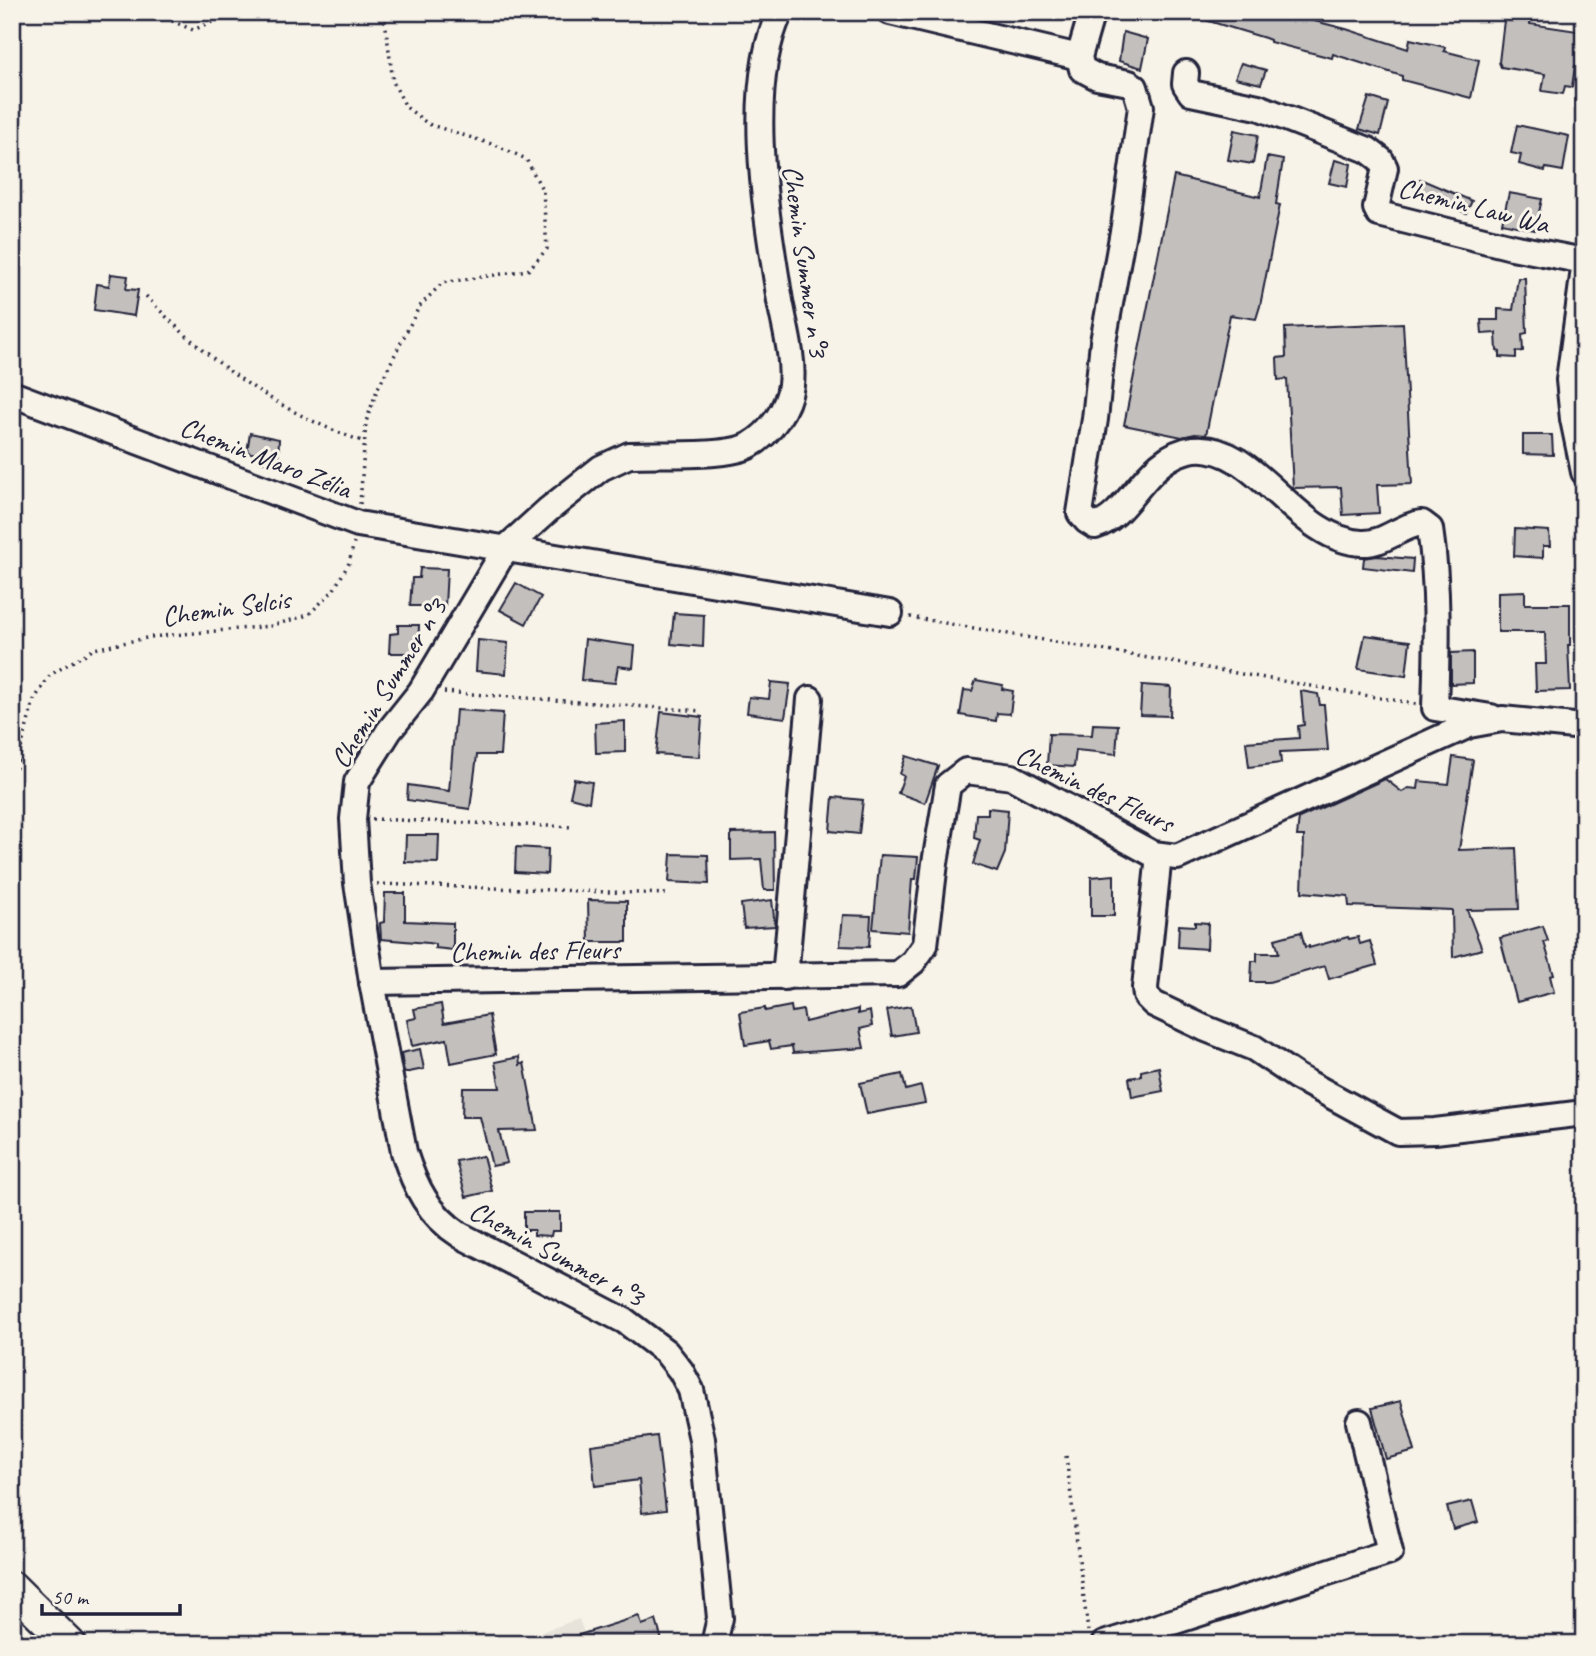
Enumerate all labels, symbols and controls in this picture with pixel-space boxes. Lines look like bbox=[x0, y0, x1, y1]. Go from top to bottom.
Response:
street label: Chemin Summer n°3 bbox=[775, 163, 837, 361]
street label: Chemin Law Wa bbox=[1395, 170, 1555, 242]
street label: Chemin Maro Zélia bbox=[175, 409, 358, 507]
street label: Chemin Selcis bbox=[160, 581, 295, 634]
street label: Chemin Summer n°3 bbox=[322, 590, 456, 774]
street label: Chemin des Fleurs bbox=[1010, 737, 1181, 841]
street label: Chemin des Fleurs bbox=[450, 931, 623, 969]
street label: Chemin Summer n°3 bbox=[463, 1193, 652, 1315]
scale bar bbox=[42, 1572, 180, 1616]
text: 50 m bbox=[52, 1584, 90, 1610]

